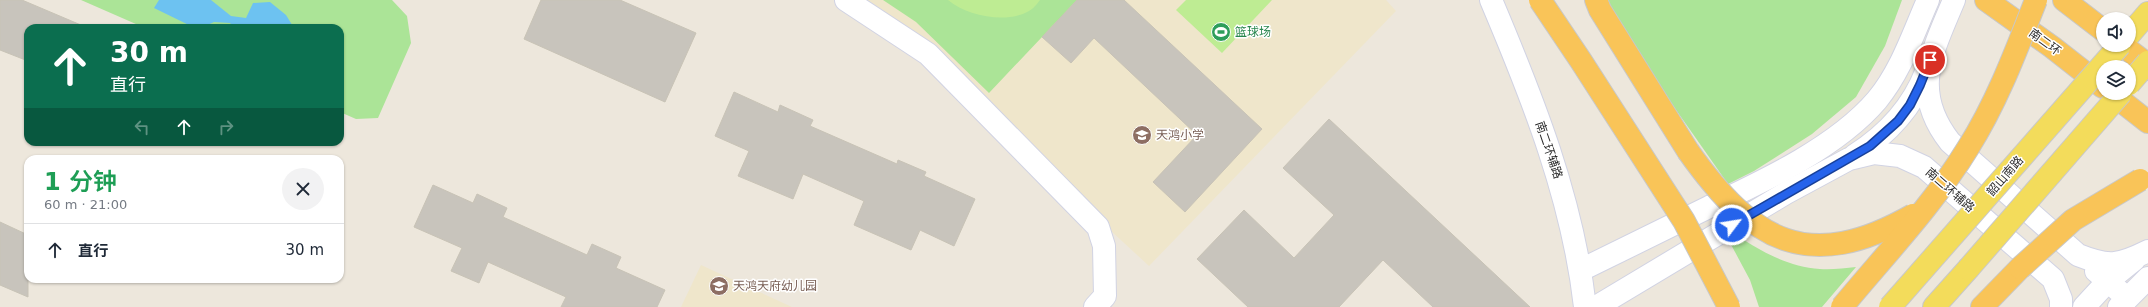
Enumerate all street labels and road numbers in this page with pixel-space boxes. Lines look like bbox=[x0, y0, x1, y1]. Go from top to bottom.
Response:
street label: 南二环 bbox=[2026, 26, 2064, 58]
street label: 南二环辅路 bbox=[1533, 119, 1565, 181]
street label: 韶山南路 bbox=[1984, 153, 2026, 199]
street label: 南二环辅路 bbox=[1923, 165, 1977, 215]

